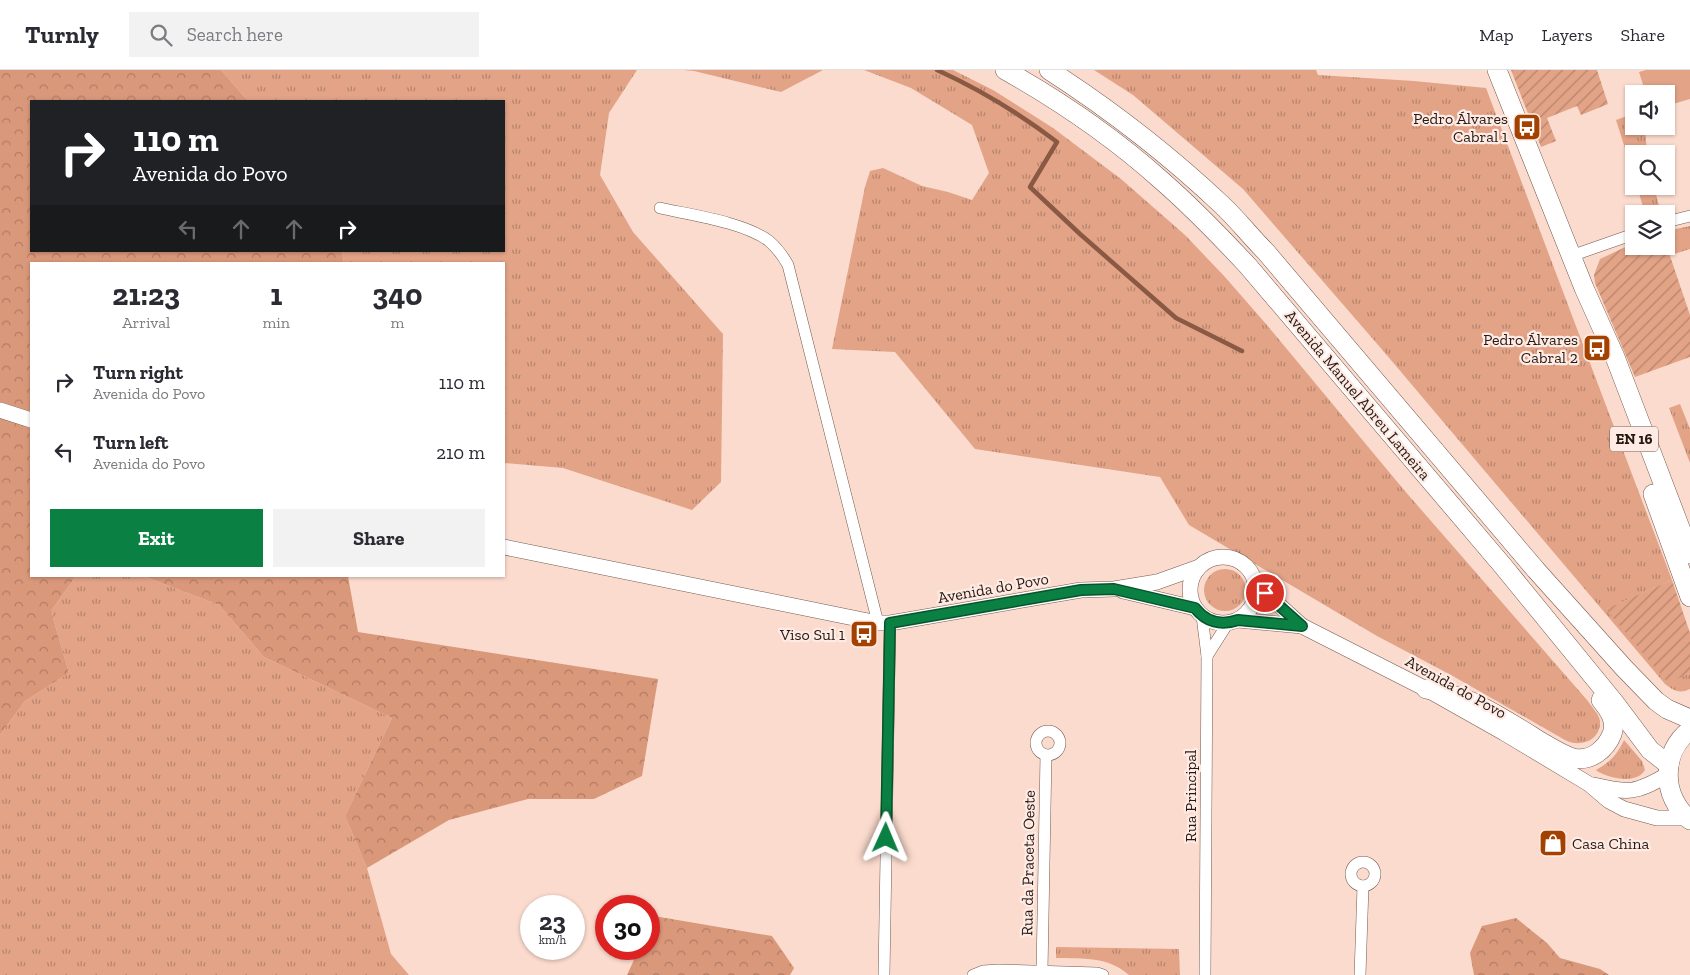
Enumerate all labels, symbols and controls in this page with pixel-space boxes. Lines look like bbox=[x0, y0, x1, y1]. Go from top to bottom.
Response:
search box bbox=[129, 12, 479, 57]
text: Turnly bbox=[25, 20, 99, 49]
icon: search bbox=[147, 21, 175, 49]
text: Search here bbox=[187, 23, 283, 46]
text: Map bbox=[1479, 24, 1514, 46]
text: Layers bbox=[1542, 24, 1593, 46]
text: Share bbox=[1621, 24, 1665, 46]
map controls bbox=[1625, 85, 1675, 255]
button: sound bbox=[1625, 85, 1675, 135]
place label: Pedro Álvares Cabral 1 bbox=[1413, 109, 1508, 146]
bus stop icon: Pedro Álvares Cabral 1 bbox=[1512, 112, 1542, 142]
text: 110 m bbox=[133, 118, 219, 160]
icon: right bbox=[50, 120, 115, 185]
button: search bbox=[1625, 145, 1675, 195]
text: Avenida do Povo bbox=[133, 160, 287, 187]
button: layers bbox=[1625, 205, 1675, 255]
icon: left bbox=[174, 215, 202, 243]
icon: ahead bbox=[227, 215, 255, 243]
icon: ahead bbox=[280, 215, 308, 243]
icon: right bbox=[333, 215, 361, 243]
text: 21:23 bbox=[112, 277, 180, 313]
text: 1 bbox=[270, 277, 282, 313]
text: 340 bbox=[372, 277, 423, 313]
street label: Avenida Manuel Abreu Lameira bbox=[1281, 306, 1435, 484]
text: Arrival bbox=[122, 313, 170, 332]
text: min bbox=[262, 313, 290, 332]
text: m bbox=[391, 313, 404, 332]
place label: Pedro Álvares Cabral 2 bbox=[1483, 330, 1578, 367]
bus stop icon: Pedro Álvares Cabral 2 bbox=[1582, 333, 1612, 363]
text: Turn right bbox=[93, 361, 183, 384]
icon: right bbox=[50, 368, 78, 396]
text: 110 m bbox=[439, 371, 485, 394]
text: Avenida do Povo bbox=[93, 384, 205, 403]
road number: EN 16 bbox=[1610, 426, 1658, 452]
text: Turn left bbox=[93, 431, 168, 454]
icon: left bbox=[50, 438, 78, 466]
text: 210 m bbox=[436, 441, 485, 464]
text: Avenida do Povo bbox=[93, 454, 205, 473]
button: Exit bbox=[50, 509, 263, 567]
button: Share bbox=[273, 509, 485, 567]
street label: Avenida do Povo bbox=[936, 569, 1050, 607]
pin bbox=[1244, 572, 1286, 614]
icon: arrive bbox=[1251, 579, 1279, 607]
bus stop icon: Viso Sul 1 bbox=[849, 619, 879, 649]
place label: Viso Sul 1 bbox=[779, 625, 845, 644]
street label: Avenida do Povo bbox=[1402, 651, 1510, 723]
street label: Rua Principal bbox=[1181, 750, 1200, 842]
street label: Rua da Praceta Oeste bbox=[1017, 790, 1039, 936]
position arrow bbox=[859, 811, 911, 863]
shop icon: Casa China bbox=[1538, 828, 1568, 858]
place label: Casa China bbox=[1572, 834, 1649, 853]
speed limit sign: 30 bbox=[595, 895, 660, 960]
text: 23 bbox=[539, 906, 566, 936]
text: km/h bbox=[539, 933, 566, 947]

